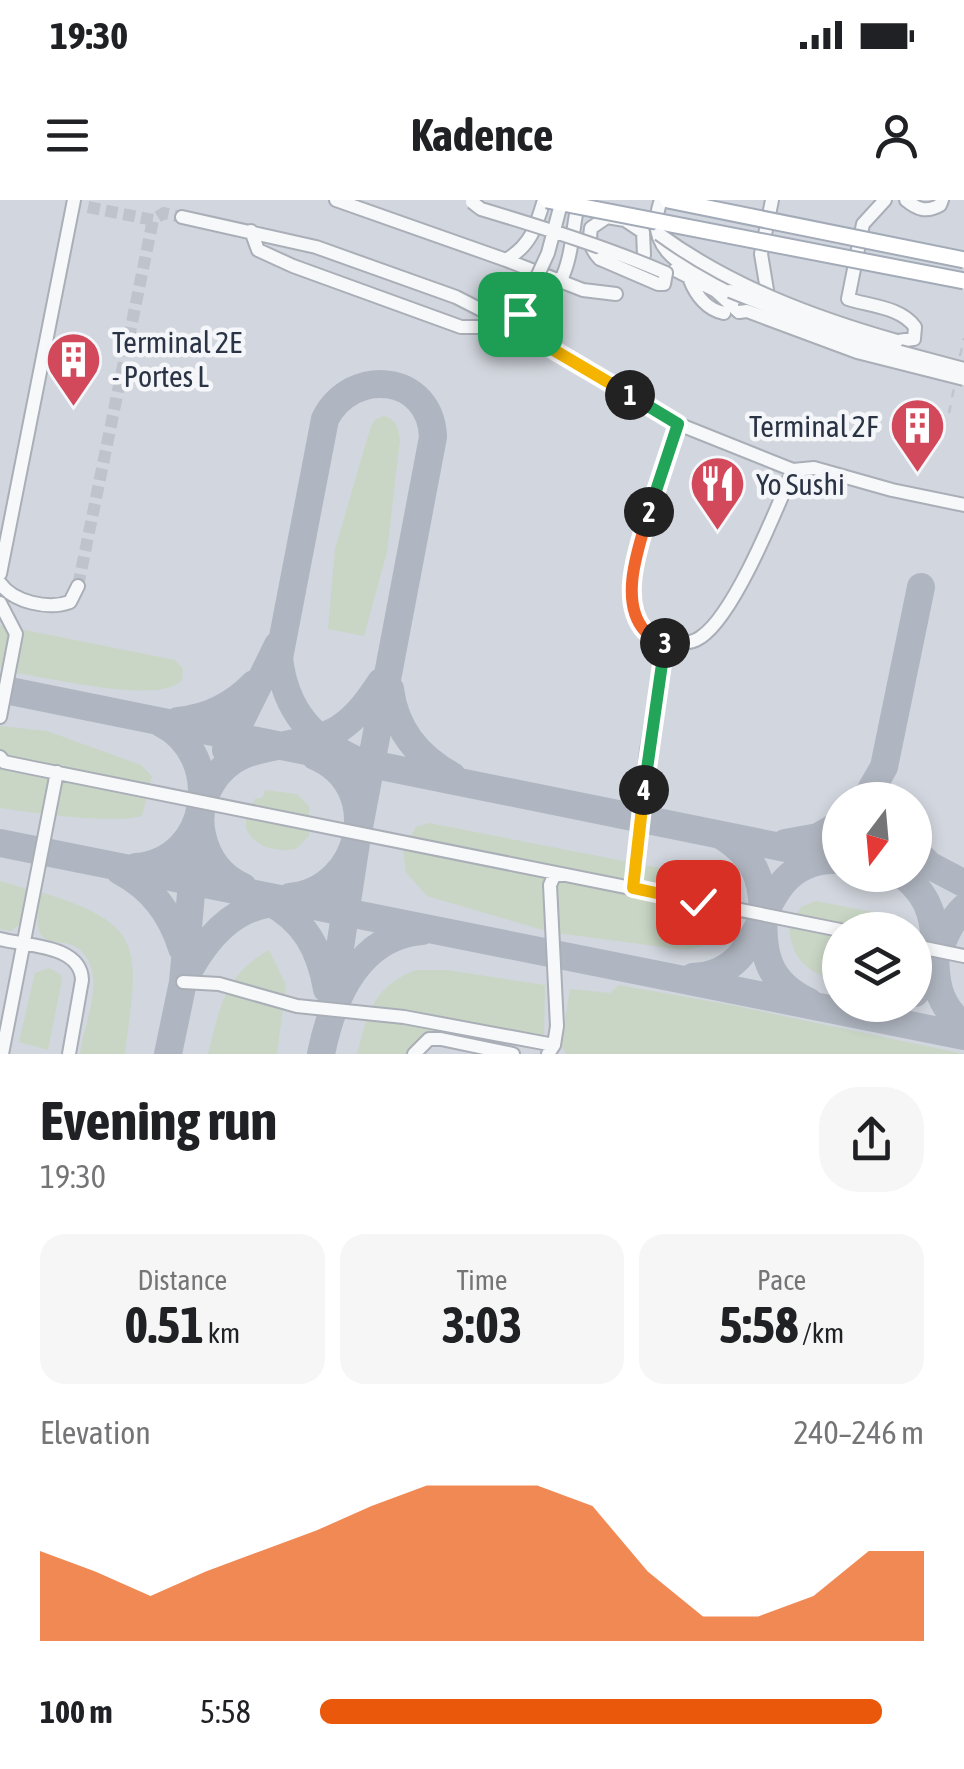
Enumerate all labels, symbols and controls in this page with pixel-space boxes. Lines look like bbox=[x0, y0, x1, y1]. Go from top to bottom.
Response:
text: 19:30 bbox=[50, 14, 128, 57]
icon: menu bbox=[40, 108, 95, 163]
icon: person bbox=[869, 108, 924, 163]
text: Kadence bbox=[411, 109, 553, 161]
pin bbox=[478, 272, 563, 357]
icon: arrive bbox=[493, 287, 548, 342]
place label: Terminal 2E - Portes L bbox=[112, 325, 242, 393]
building icon: Terminal 2E - Portes L bbox=[43, 329, 103, 408]
pin: 1 bbox=[605, 370, 655, 420]
text: 1 bbox=[623, 379, 637, 411]
building icon: Terminal 2F bbox=[887, 396, 947, 475]
place label: Terminal 2F bbox=[749, 409, 878, 443]
restaurant icon: Yo Sushi bbox=[687, 454, 747, 533]
place label: Yo Sushi bbox=[756, 467, 845, 501]
pin: 2 bbox=[624, 487, 674, 537]
text: 2 bbox=[642, 496, 656, 528]
pin: 3 bbox=[640, 618, 690, 668]
text: 3 bbox=[658, 627, 672, 659]
pin: 4 bbox=[619, 765, 669, 815]
text: 4 bbox=[637, 774, 651, 806]
north arrow bbox=[822, 782, 932, 892]
map controls bbox=[822, 782, 932, 1022]
pin bbox=[656, 860, 741, 945]
icon: check bbox=[671, 875, 726, 930]
button: layers bbox=[822, 912, 932, 1022]
button: share bbox=[819, 1087, 924, 1192]
text: Evening run bbox=[40, 1089, 277, 1152]
text: 19:30 bbox=[40, 1158, 106, 1195]
text: Distance bbox=[137, 1264, 227, 1296]
text: Time bbox=[456, 1264, 508, 1296]
text: Pace bbox=[757, 1264, 806, 1296]
text: 0.51 bbox=[124, 1296, 204, 1354]
text: 3:03 bbox=[442, 1296, 522, 1354]
text: 5:58 bbox=[719, 1296, 798, 1354]
text: km bbox=[204, 1317, 240, 1349]
text: /km bbox=[798, 1317, 844, 1349]
text: Elevation bbox=[40, 1414, 151, 1451]
text: 240–246 m bbox=[794, 1414, 924, 1451]
text: 100 m bbox=[40, 1693, 113, 1730]
text: 5:58 bbox=[200, 1693, 251, 1730]

